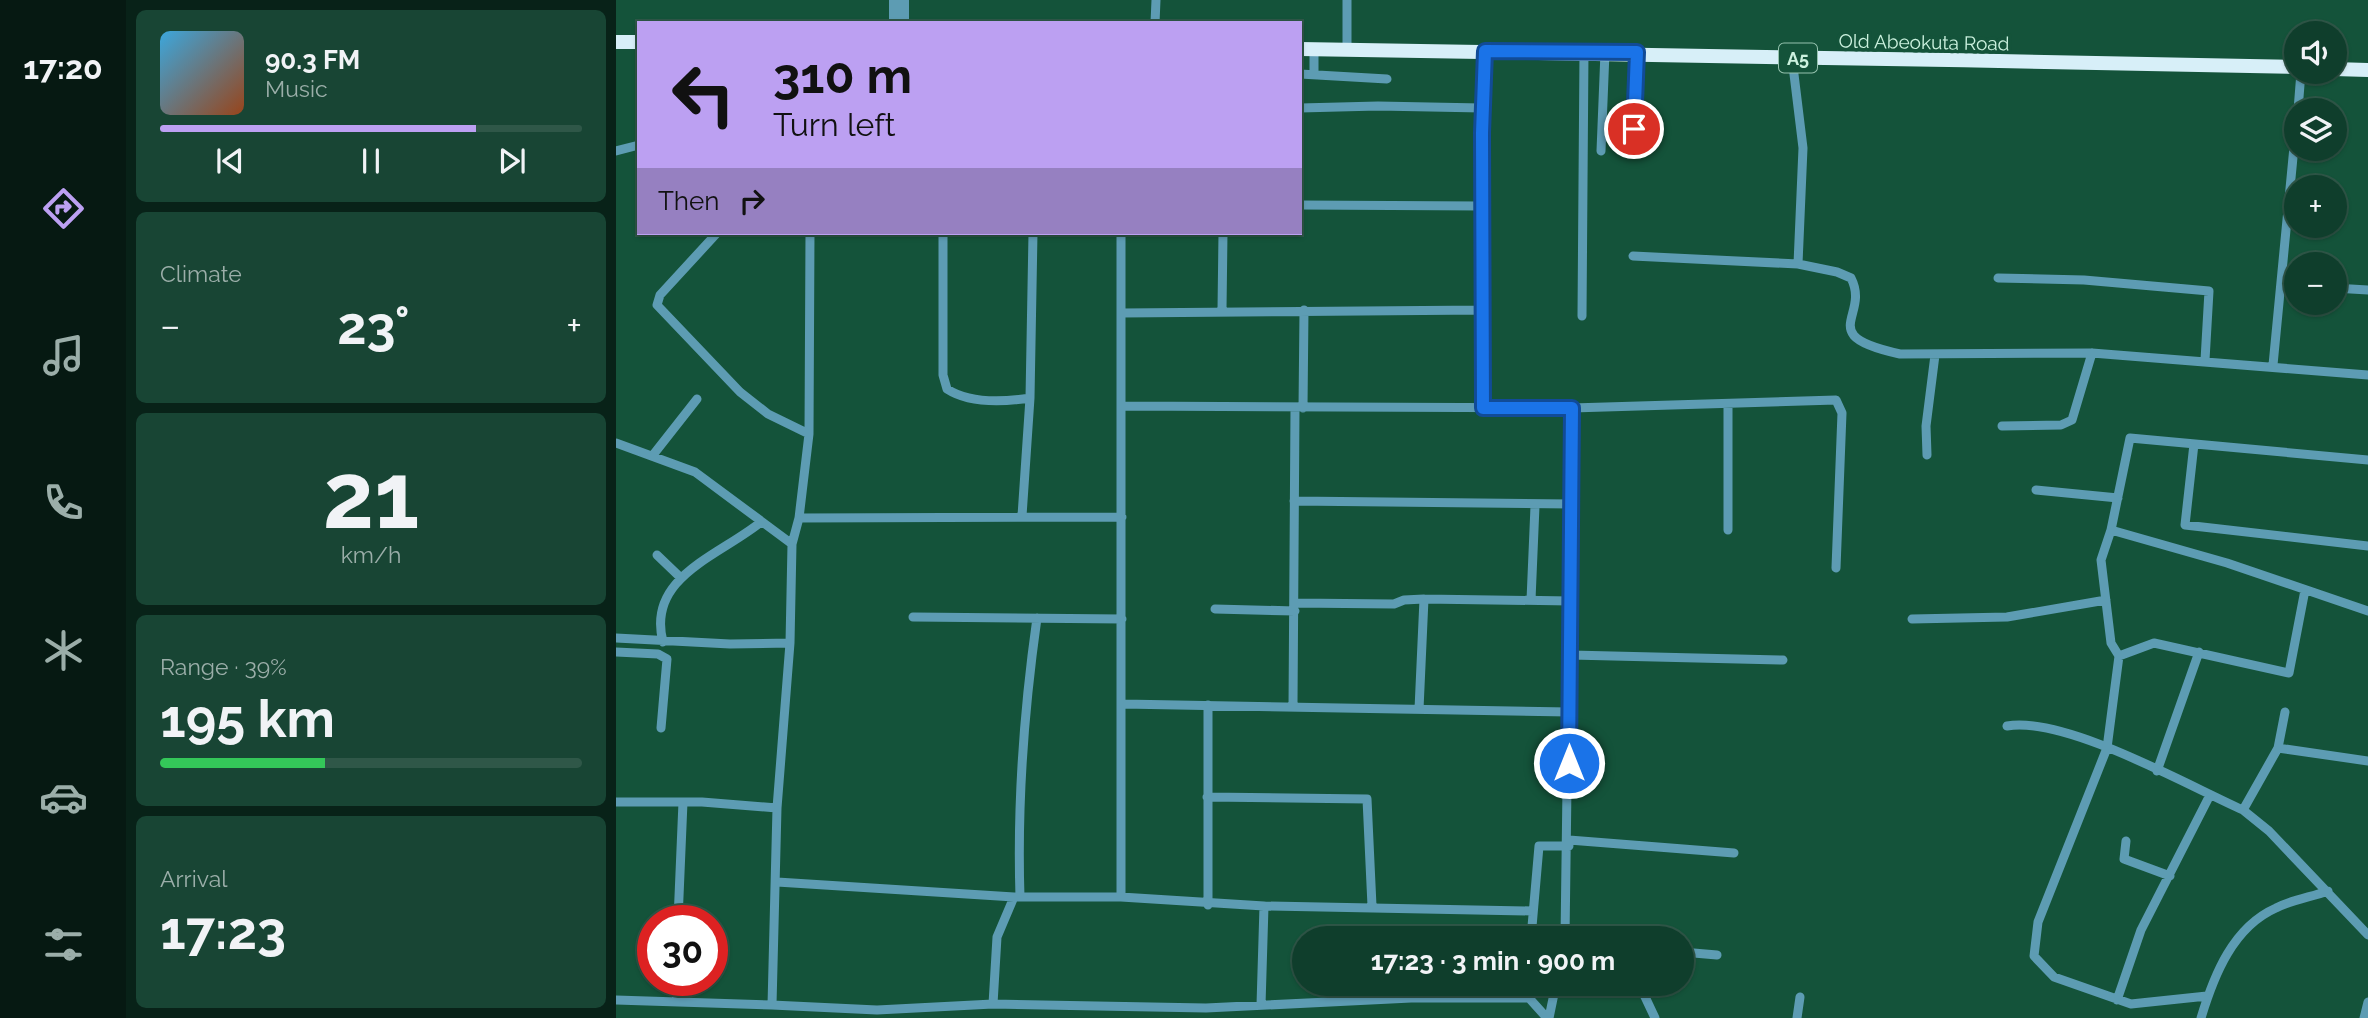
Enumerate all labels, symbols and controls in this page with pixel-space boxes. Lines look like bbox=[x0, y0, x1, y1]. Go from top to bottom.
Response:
map controls bbox=[2284, 21, 2347, 315]
button: sound bbox=[2284, 21, 2347, 84]
street label: Old Abeokuta Road bbox=[1838, 30, 2010, 54]
road number: A5 bbox=[1779, 44, 1817, 72]
text: 90.3 FM bbox=[265, 45, 360, 75]
text: 310 m bbox=[773, 47, 912, 104]
text: 17:20 bbox=[23, 49, 103, 86]
icon: left bbox=[658, 49, 749, 140]
text: Music bbox=[265, 75, 328, 102]
button: layers bbox=[2284, 98, 2347, 161]
pin bbox=[1604, 99, 1664, 159]
text: Turn left bbox=[773, 106, 895, 143]
icon: arrive bbox=[1615, 110, 1653, 148]
icon: previous bbox=[211, 142, 249, 180]
icon: pause bbox=[352, 142, 390, 180]
icon: next bbox=[493, 142, 531, 180]
button: + bbox=[2284, 175, 2347, 238]
icon: right bbox=[733, 182, 771, 220]
icon: directions bbox=[39, 184, 88, 233]
text: Then bbox=[658, 186, 719, 216]
button: − bbox=[2284, 252, 2347, 315]
text: Climate bbox=[160, 260, 242, 287]
text: 23° bbox=[337, 295, 410, 356]
text: − bbox=[160, 303, 180, 348]
text: + bbox=[566, 303, 582, 348]
icon: music bbox=[39, 331, 88, 380]
text: 21 bbox=[323, 442, 419, 549]
icon: phone bbox=[39, 478, 88, 527]
text: km/h bbox=[341, 541, 401, 568]
icon: climate bbox=[39, 626, 88, 675]
text: Range · 39% bbox=[160, 653, 287, 680]
text: 195 km bbox=[160, 688, 335, 749]
position arrow bbox=[1532, 726, 1606, 800]
icon: car bbox=[39, 773, 88, 822]
text: Arrival bbox=[160, 865, 227, 892]
text: 17:23 bbox=[160, 900, 286, 961]
speed limit sign: 30 bbox=[637, 905, 728, 996]
icon: filters bbox=[39, 920, 88, 969]
text: 17:23 · 3 min · 900 m bbox=[1371, 946, 1615, 976]

